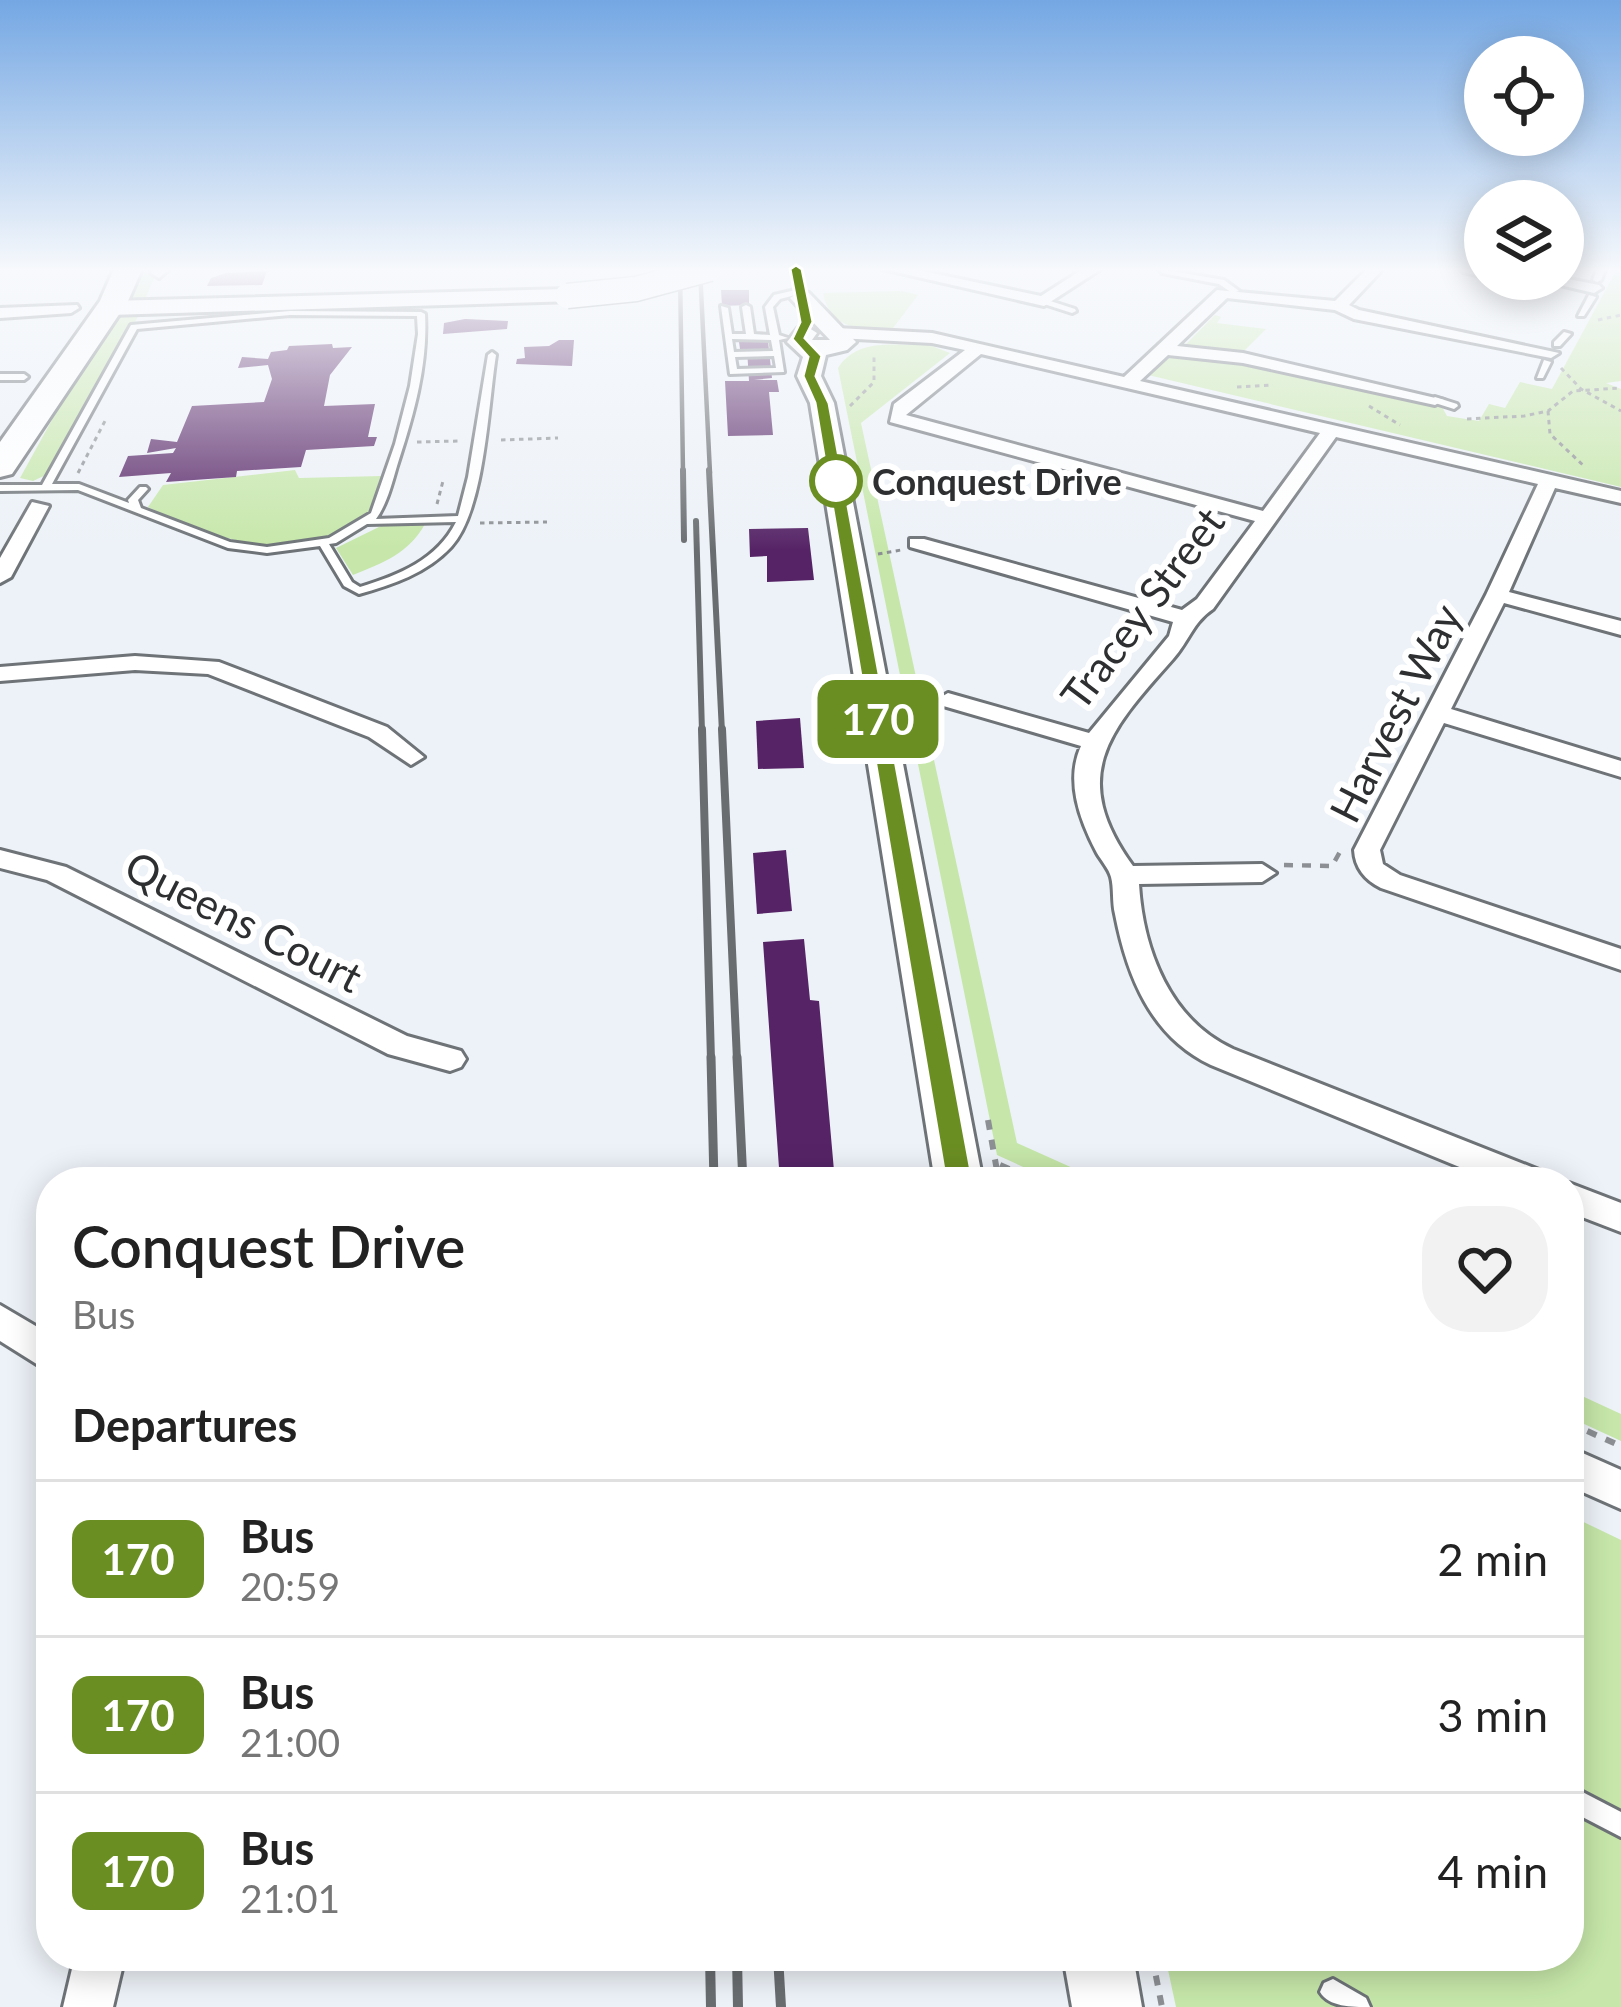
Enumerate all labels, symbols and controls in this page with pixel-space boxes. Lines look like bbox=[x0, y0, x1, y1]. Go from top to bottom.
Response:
map controls bbox=[1464, 36, 1584, 300]
button: locate bbox=[1464, 36, 1584, 156]
button: layers bbox=[1464, 180, 1584, 300]
marker: Conquest Drive bbox=[811, 456, 861, 506]
place label: Conquest Drive bbox=[872, 459, 1122, 503]
street label: Tracey Street bbox=[1050, 497, 1234, 719]
street label: Harvest Way bbox=[1319, 596, 1471, 830]
line badge: 170 bbox=[809, 680, 947, 758]
text: 170 bbox=[841, 694, 915, 744]
street label: Queens Court bbox=[117, 840, 371, 1002]
button: heart bbox=[1422, 1206, 1548, 1332]
text: Conquest Drive bbox=[72, 1212, 465, 1280]
text: Bus bbox=[72, 1291, 135, 1337]
text: Departures bbox=[72, 1398, 297, 1452]
text: Bus bbox=[240, 1509, 314, 1563]
text: 2 min bbox=[1437, 1532, 1548, 1586]
text: 170 bbox=[101, 1534, 175, 1584]
text: 20:59 bbox=[240, 1563, 340, 1609]
text: Bus bbox=[240, 1665, 314, 1719]
text: 3 min bbox=[1437, 1688, 1548, 1742]
text: 170 bbox=[101, 1690, 175, 1740]
text: 21:00 bbox=[240, 1719, 340, 1765]
text: Bus bbox=[240, 1821, 314, 1875]
text: 4 min bbox=[1437, 1844, 1548, 1898]
text: 170 bbox=[101, 1846, 175, 1896]
text: 21:01 bbox=[240, 1875, 340, 1921]

